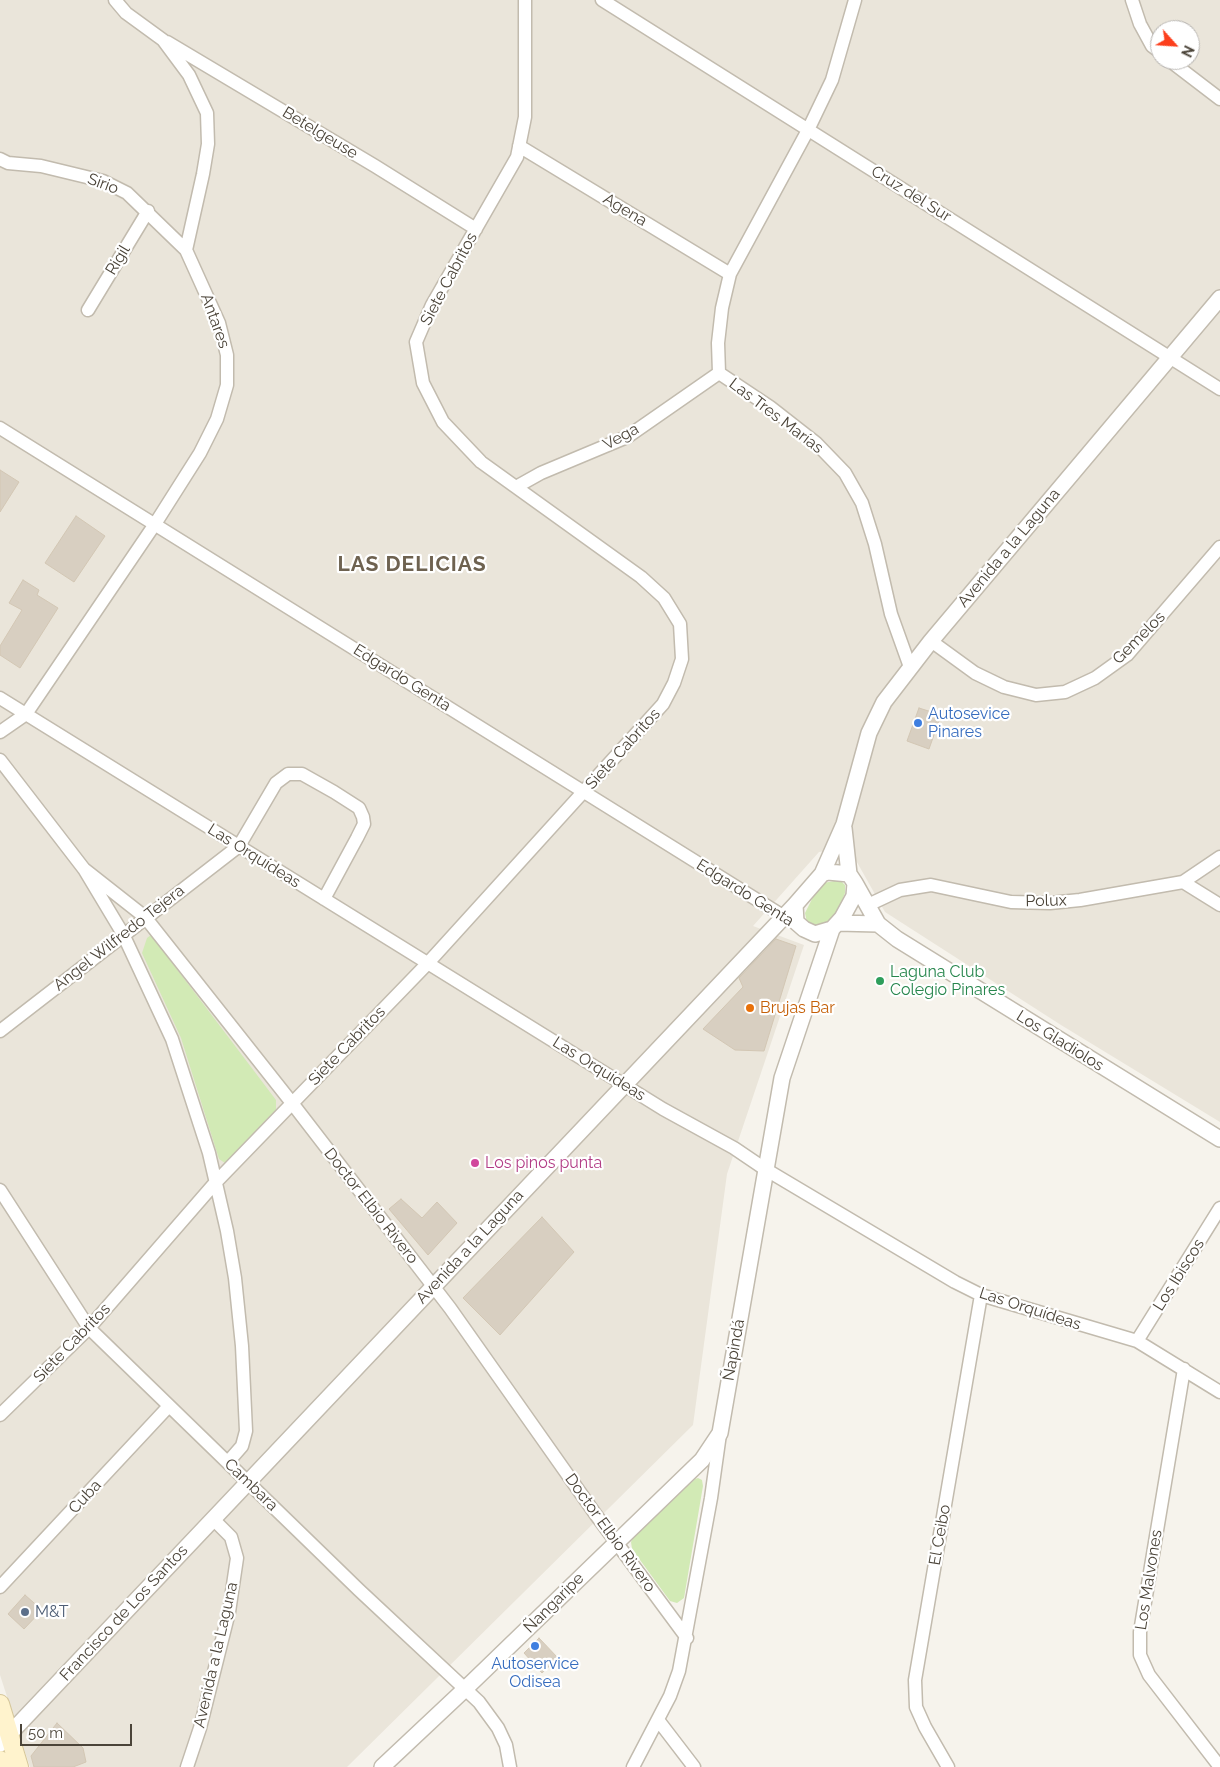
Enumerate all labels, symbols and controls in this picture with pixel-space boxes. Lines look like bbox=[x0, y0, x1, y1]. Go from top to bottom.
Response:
north arrow bbox=[1150, 20, 1200, 70]
text: N bbox=[1178, 43, 1197, 59]
street label: Betelgeuse bbox=[279, 103, 361, 163]
street label: Cruz del Sur bbox=[867, 162, 955, 226]
street label: Sirio bbox=[85, 170, 121, 198]
street label: Agena bbox=[600, 189, 650, 231]
street label: Siete Cabritos bbox=[416, 229, 482, 329]
street label: Rigil bbox=[102, 242, 134, 278]
street label: Antares bbox=[196, 291, 234, 351]
street label: Las Tres Marías bbox=[725, 374, 827, 458]
street label: Vega bbox=[600, 419, 642, 455]
street label: Avenida a la Laguna bbox=[954, 485, 1064, 611]
district label: LAS DELICIAS bbox=[336, 552, 488, 578]
street label: Gemelos bbox=[1109, 608, 1169, 668]
street label: Edgardo Genta bbox=[350, 640, 454, 716]
place label: Autosevice Pinares bbox=[928, 704, 1010, 742]
street label: Siete Cabritos bbox=[582, 705, 664, 793]
marker: Autosevice Pinares bbox=[912, 717, 924, 729]
street label: Las Orquídeas bbox=[204, 820, 304, 892]
street label: Edgardo Genta bbox=[693, 855, 797, 931]
street label: Angel Wilfredo Tejera bbox=[50, 881, 188, 995]
street label: Polux bbox=[1025, 891, 1067, 911]
place label: Laguna Club Colegio Pinares bbox=[890, 962, 1005, 1000]
marker: Laguna Club Colegio Pinares bbox=[874, 975, 886, 987]
place label: Brujas Bar bbox=[760, 998, 835, 1018]
marker: Brujas Bar bbox=[744, 1002, 756, 1014]
street label: Siete Cabritos bbox=[305, 1003, 389, 1089]
street label: Los Gladiolos bbox=[1013, 1006, 1107, 1076]
street label: Las Orquídeas bbox=[549, 1033, 649, 1105]
street label: Doctor Elbio Rivero bbox=[320, 1144, 422, 1268]
place label: Los pinos punta bbox=[485, 1153, 602, 1173]
marker: Los pinos punta bbox=[469, 1157, 481, 1169]
street label: Avenida a la Laguna bbox=[412, 1186, 528, 1308]
street label: Los Ibiscos bbox=[1149, 1235, 1209, 1315]
street label: Las Orquídeas bbox=[977, 1284, 1083, 1334]
street label: Siete Cabritos bbox=[30, 1300, 114, 1386]
street label: Ñapindá bbox=[719, 1318, 749, 1382]
street label: Cambara bbox=[220, 1455, 282, 1515]
street label: Doctor Elbio Rivero bbox=[561, 1470, 659, 1596]
street label: Cuba bbox=[65, 1476, 105, 1518]
street label: El Ceibo bbox=[925, 1503, 955, 1567]
street label: Los Malvones bbox=[1132, 1528, 1166, 1632]
street label: Francisco de Los Santos bbox=[56, 1541, 192, 1685]
street label: Ñangaripe bbox=[520, 1569, 588, 1637]
street label: Avenida a la Laguna bbox=[190, 1580, 242, 1730]
place label: M&T bbox=[35, 1602, 69, 1622]
marker: M&T bbox=[19, 1606, 31, 1618]
marker: Autoservice Odisea bbox=[529, 1640, 541, 1652]
place label: Autoservice Odisea bbox=[491, 1654, 579, 1692]
scale bar bbox=[22, 1714, 135, 1746]
text: 50 m bbox=[28, 1724, 63, 1742]

